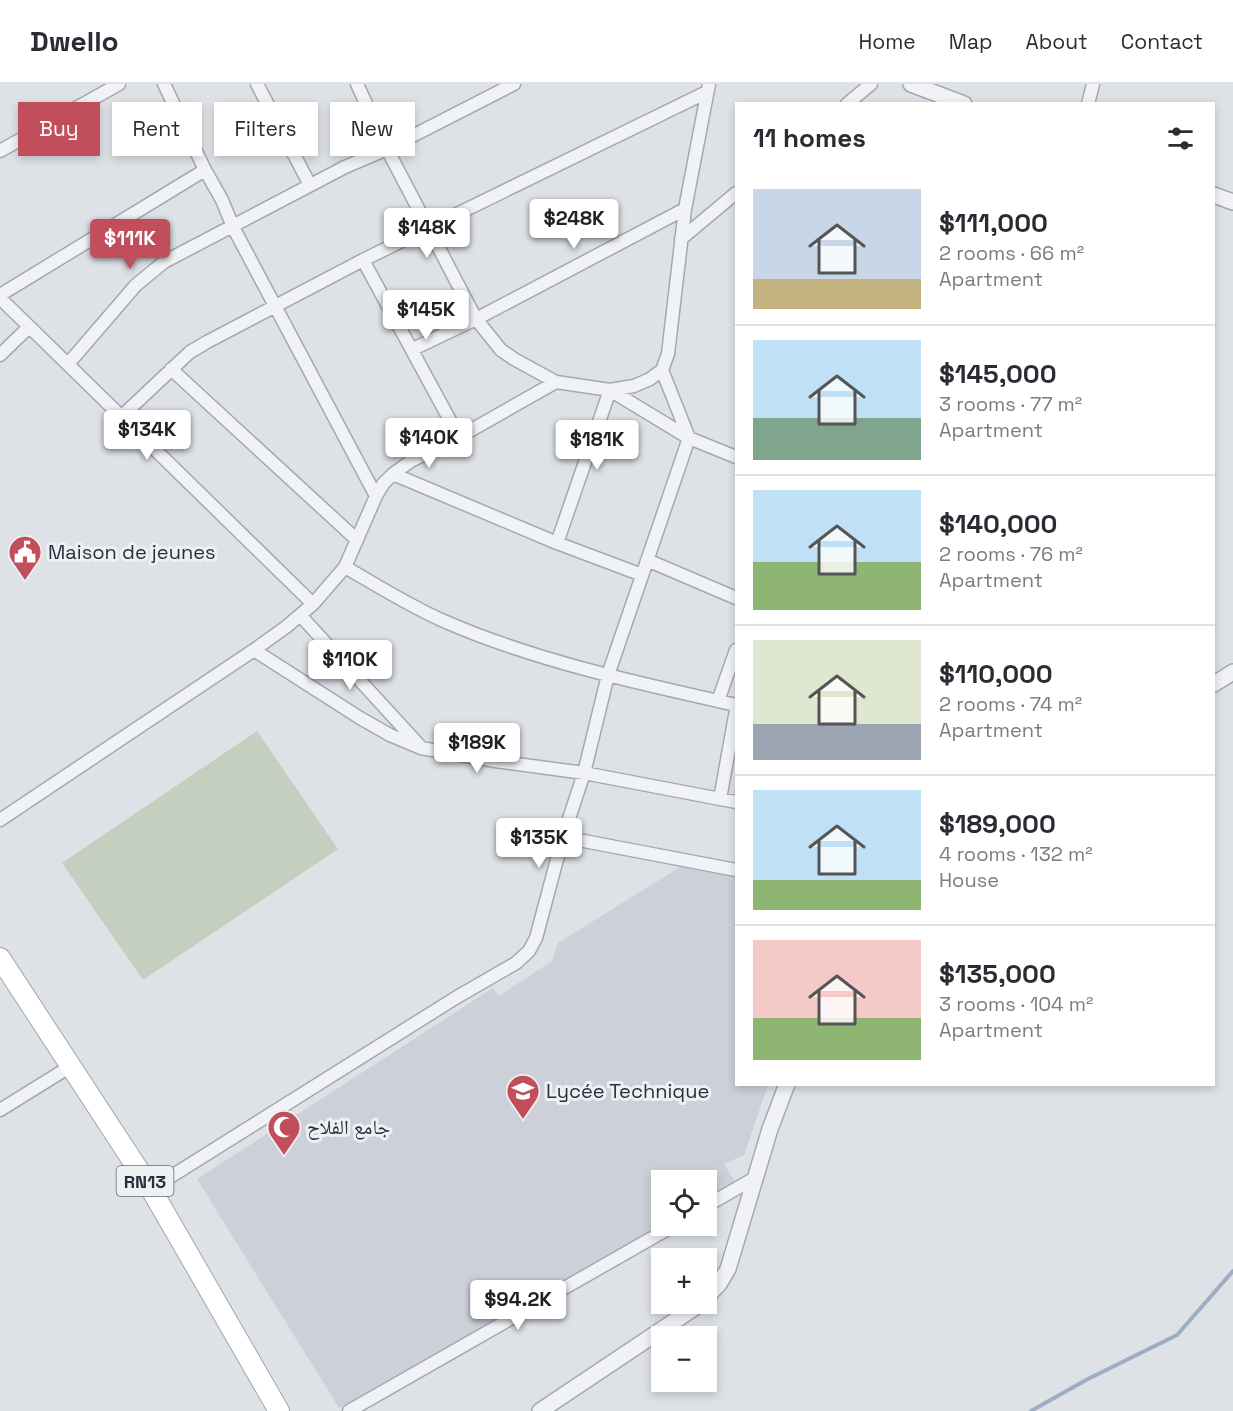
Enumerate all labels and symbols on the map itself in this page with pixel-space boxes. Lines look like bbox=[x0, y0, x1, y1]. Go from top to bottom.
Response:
pin: $248K bbox=[532, 199, 616, 250]
pin: $148K bbox=[385, 208, 469, 259]
pin: $111K bbox=[88, 219, 172, 270]
pin: $145K bbox=[384, 290, 468, 341]
pin: $134K bbox=[105, 410, 189, 461]
pin: $140K bbox=[387, 418, 471, 469]
pin: $181K bbox=[555, 420, 639, 471]
public building icon: Maison de jeunes bbox=[7, 534, 43, 581]
place label: Maison de jeunes bbox=[48, 539, 216, 565]
pin: $110K bbox=[308, 640, 392, 691]
pin: $189K bbox=[435, 723, 519, 774]
pin: $135K bbox=[497, 818, 581, 869]
school or university icon: Lycée Technique bbox=[505, 1073, 541, 1120]
place label: Lycée Technique bbox=[546, 1078, 709, 1104]
mosque icon: جامع الفلاح bbox=[266, 1109, 302, 1156]
place label: جامع الفلاح bbox=[307, 1114, 391, 1140]
road number: RN13 bbox=[116, 1166, 174, 1196]
pin: $94.2K bbox=[469, 1280, 567, 1331]

